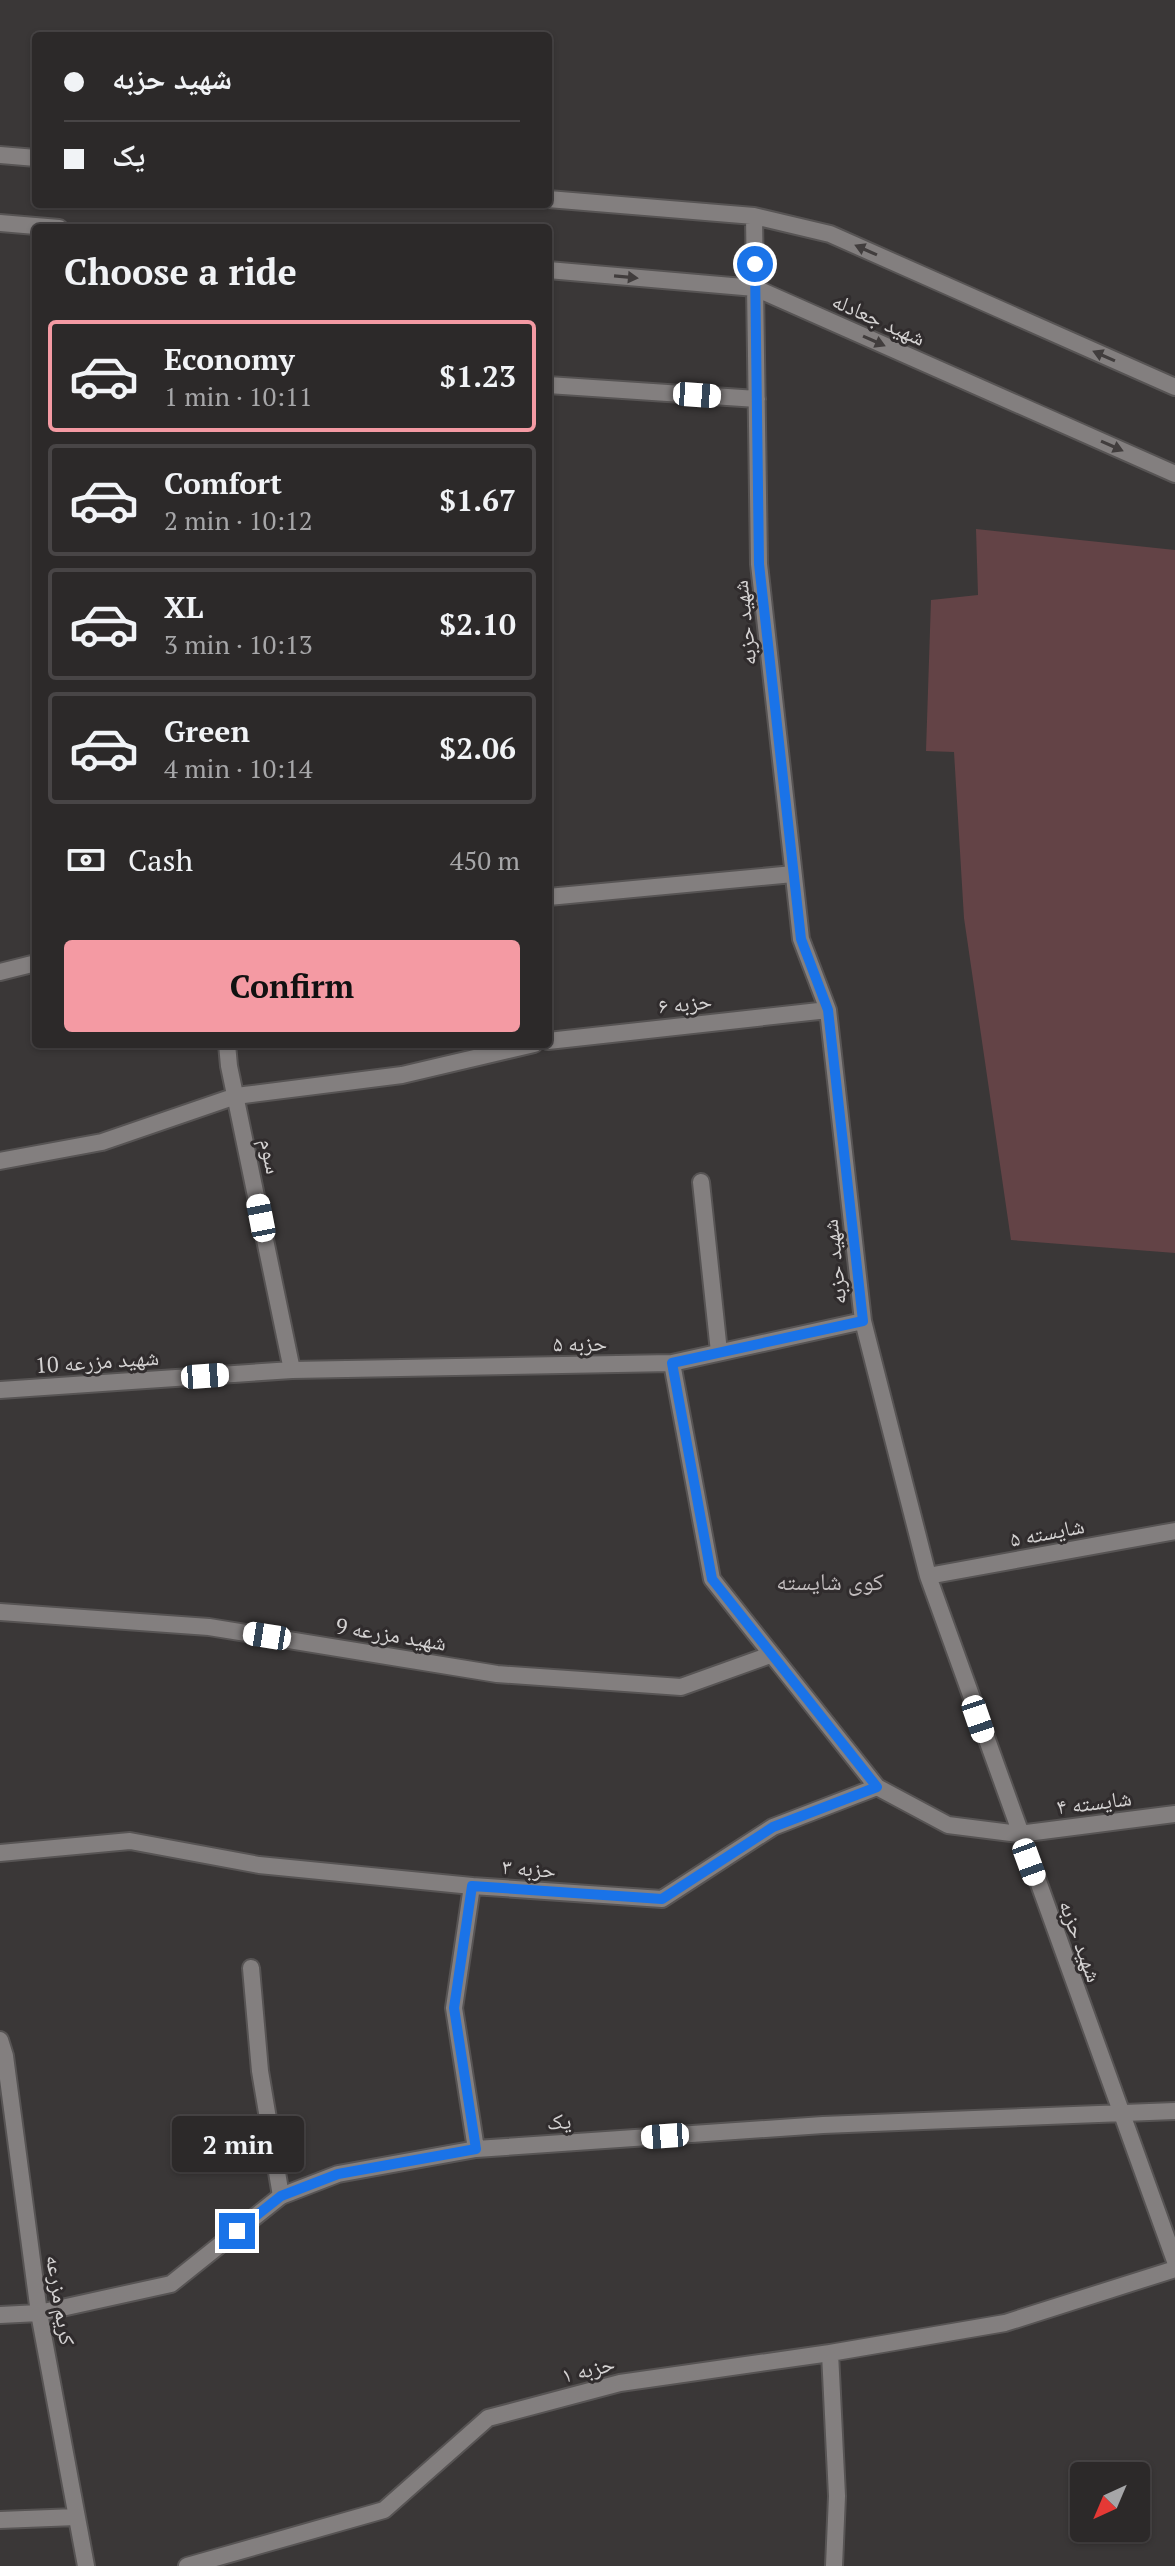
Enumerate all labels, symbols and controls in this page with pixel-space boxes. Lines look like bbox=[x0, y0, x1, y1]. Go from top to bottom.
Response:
text: شهید حزبه bbox=[112, 58, 232, 98]
text: یک bbox=[112, 135, 145, 175]
one-way arrow bbox=[854, 243, 878, 257]
route start bbox=[737, 246, 773, 282]
text: Choose a ride bbox=[64, 248, 297, 295]
one-way arrow bbox=[614, 271, 639, 284]
street label: شهید جعادله bbox=[828, 285, 930, 352]
one-way arrow bbox=[862, 334, 886, 348]
text: Economy bbox=[164, 339, 295, 379]
icon: car bbox=[68, 340, 140, 412]
one-way arrow bbox=[1092, 349, 1116, 362]
text: $1.23 bbox=[439, 356, 516, 396]
text: 1 min · 10:11 bbox=[164, 379, 313, 413]
car bbox=[672, 381, 722, 409]
one-way arrow bbox=[1100, 440, 1124, 453]
text: Comfort bbox=[164, 463, 282, 503]
icon: car bbox=[68, 464, 140, 536]
text: $1.67 bbox=[439, 480, 516, 520]
text: 2 min · 10:12 bbox=[164, 503, 313, 537]
street label: شهید حزبه bbox=[725, 579, 762, 667]
text: XL bbox=[164, 587, 203, 627]
icon: car bbox=[68, 588, 140, 660]
text: $2.10 bbox=[439, 604, 516, 644]
text: 3 min · 10:13 bbox=[164, 627, 313, 661]
text: Green bbox=[164, 711, 250, 751]
icon: car bbox=[68, 712, 140, 784]
text: $2.06 bbox=[439, 728, 516, 768]
text: 4 min · 10:14 bbox=[164, 751, 313, 785]
icon: cash bbox=[64, 838, 108, 882]
text: Cash bbox=[128, 840, 193, 880]
text: 450 m bbox=[450, 843, 520, 877]
button: Confirm bbox=[64, 940, 520, 1032]
street label: حزبه ۶ bbox=[657, 985, 713, 1020]
street label: سوم bbox=[253, 1136, 289, 1176]
car bbox=[245, 1192, 277, 1244]
street label: شهید حزبه bbox=[815, 1218, 852, 1306]
street label: حزبه ۵ bbox=[553, 1328, 607, 1357]
street label: شهید مزرعه 10 bbox=[34, 1342, 160, 1379]
car bbox=[180, 1362, 230, 1390]
street label: شایسته ۵ bbox=[1007, 1510, 1087, 1553]
district label: کوی شایسته bbox=[776, 1565, 884, 1597]
street label: شهید مزرعه 9 bbox=[333, 1610, 449, 1657]
car bbox=[241, 1620, 293, 1652]
car bbox=[959, 1692, 997, 1746]
street label: شایسته ۴ bbox=[1055, 1783, 1133, 1820]
car bbox=[1010, 1835, 1048, 1889]
street label: حزبه ۳ bbox=[501, 1851, 557, 1884]
street label: شهید حزبه bbox=[1053, 1896, 1110, 1986]
street label: یک bbox=[546, 2105, 572, 2136]
callout: 2 min bbox=[171, 2115, 303, 2171]
car bbox=[640, 2122, 690, 2150]
text: 2 min bbox=[202, 2127, 274, 2161]
route end bbox=[219, 2213, 255, 2249]
street label: کریم مزرعه bbox=[39, 2253, 83, 2347]
street label: حزبه ۱ bbox=[558, 2348, 618, 2389]
north arrow bbox=[1070, 2462, 1150, 2542]
map controls bbox=[1070, 2462, 1150, 2542]

